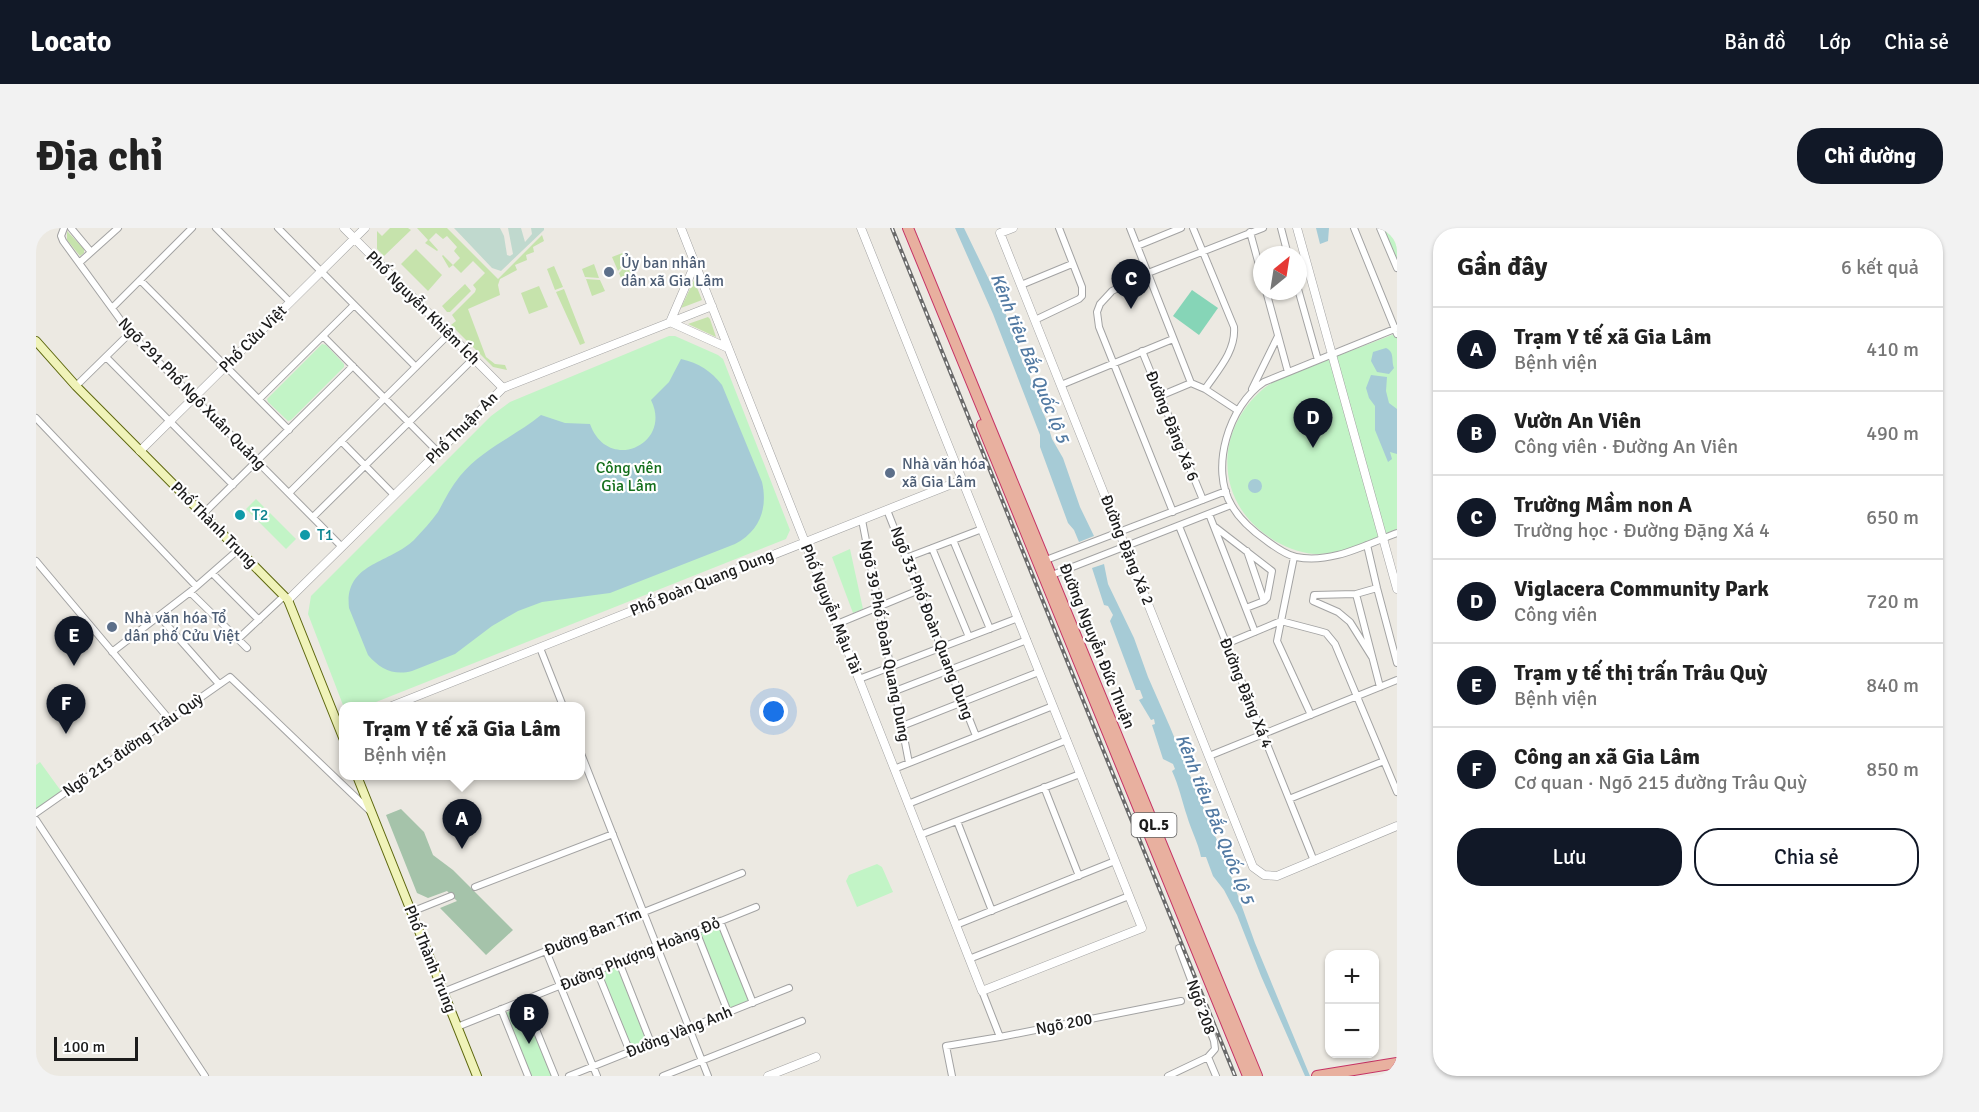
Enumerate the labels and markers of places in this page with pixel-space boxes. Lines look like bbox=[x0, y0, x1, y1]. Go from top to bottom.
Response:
place label: Ủy ban nhân dân xã Gia Lâm bbox=[621, 253, 724, 291]
pin: C bbox=[1112, 260, 1150, 309]
marker: Ủy ban nhân dân xã Gia Lâm bbox=[602, 265, 616, 279]
pin: D bbox=[1294, 398, 1332, 448]
place label: Nhà văn hóa xã Gia Lâm bbox=[902, 454, 986, 492]
marker: Nhà văn hóa xã Gia Lâm bbox=[883, 466, 897, 480]
place label: T2 bbox=[252, 505, 269, 525]
marker: T2 bbox=[233, 508, 247, 522]
place label: T1 bbox=[317, 525, 334, 545]
marker: T1 bbox=[298, 528, 312, 542]
place label: Nhà văn hóa Tổ dân phố Cửu Việt bbox=[124, 608, 240, 646]
pin: E bbox=[54, 616, 93, 666]
marker: Nhà văn hóa Tổ dân phố Cửu Việt bbox=[105, 620, 119, 634]
pin: F bbox=[46, 684, 86, 734]
pin: A bbox=[442, 800, 482, 849]
pin: B bbox=[510, 994, 548, 1044]

